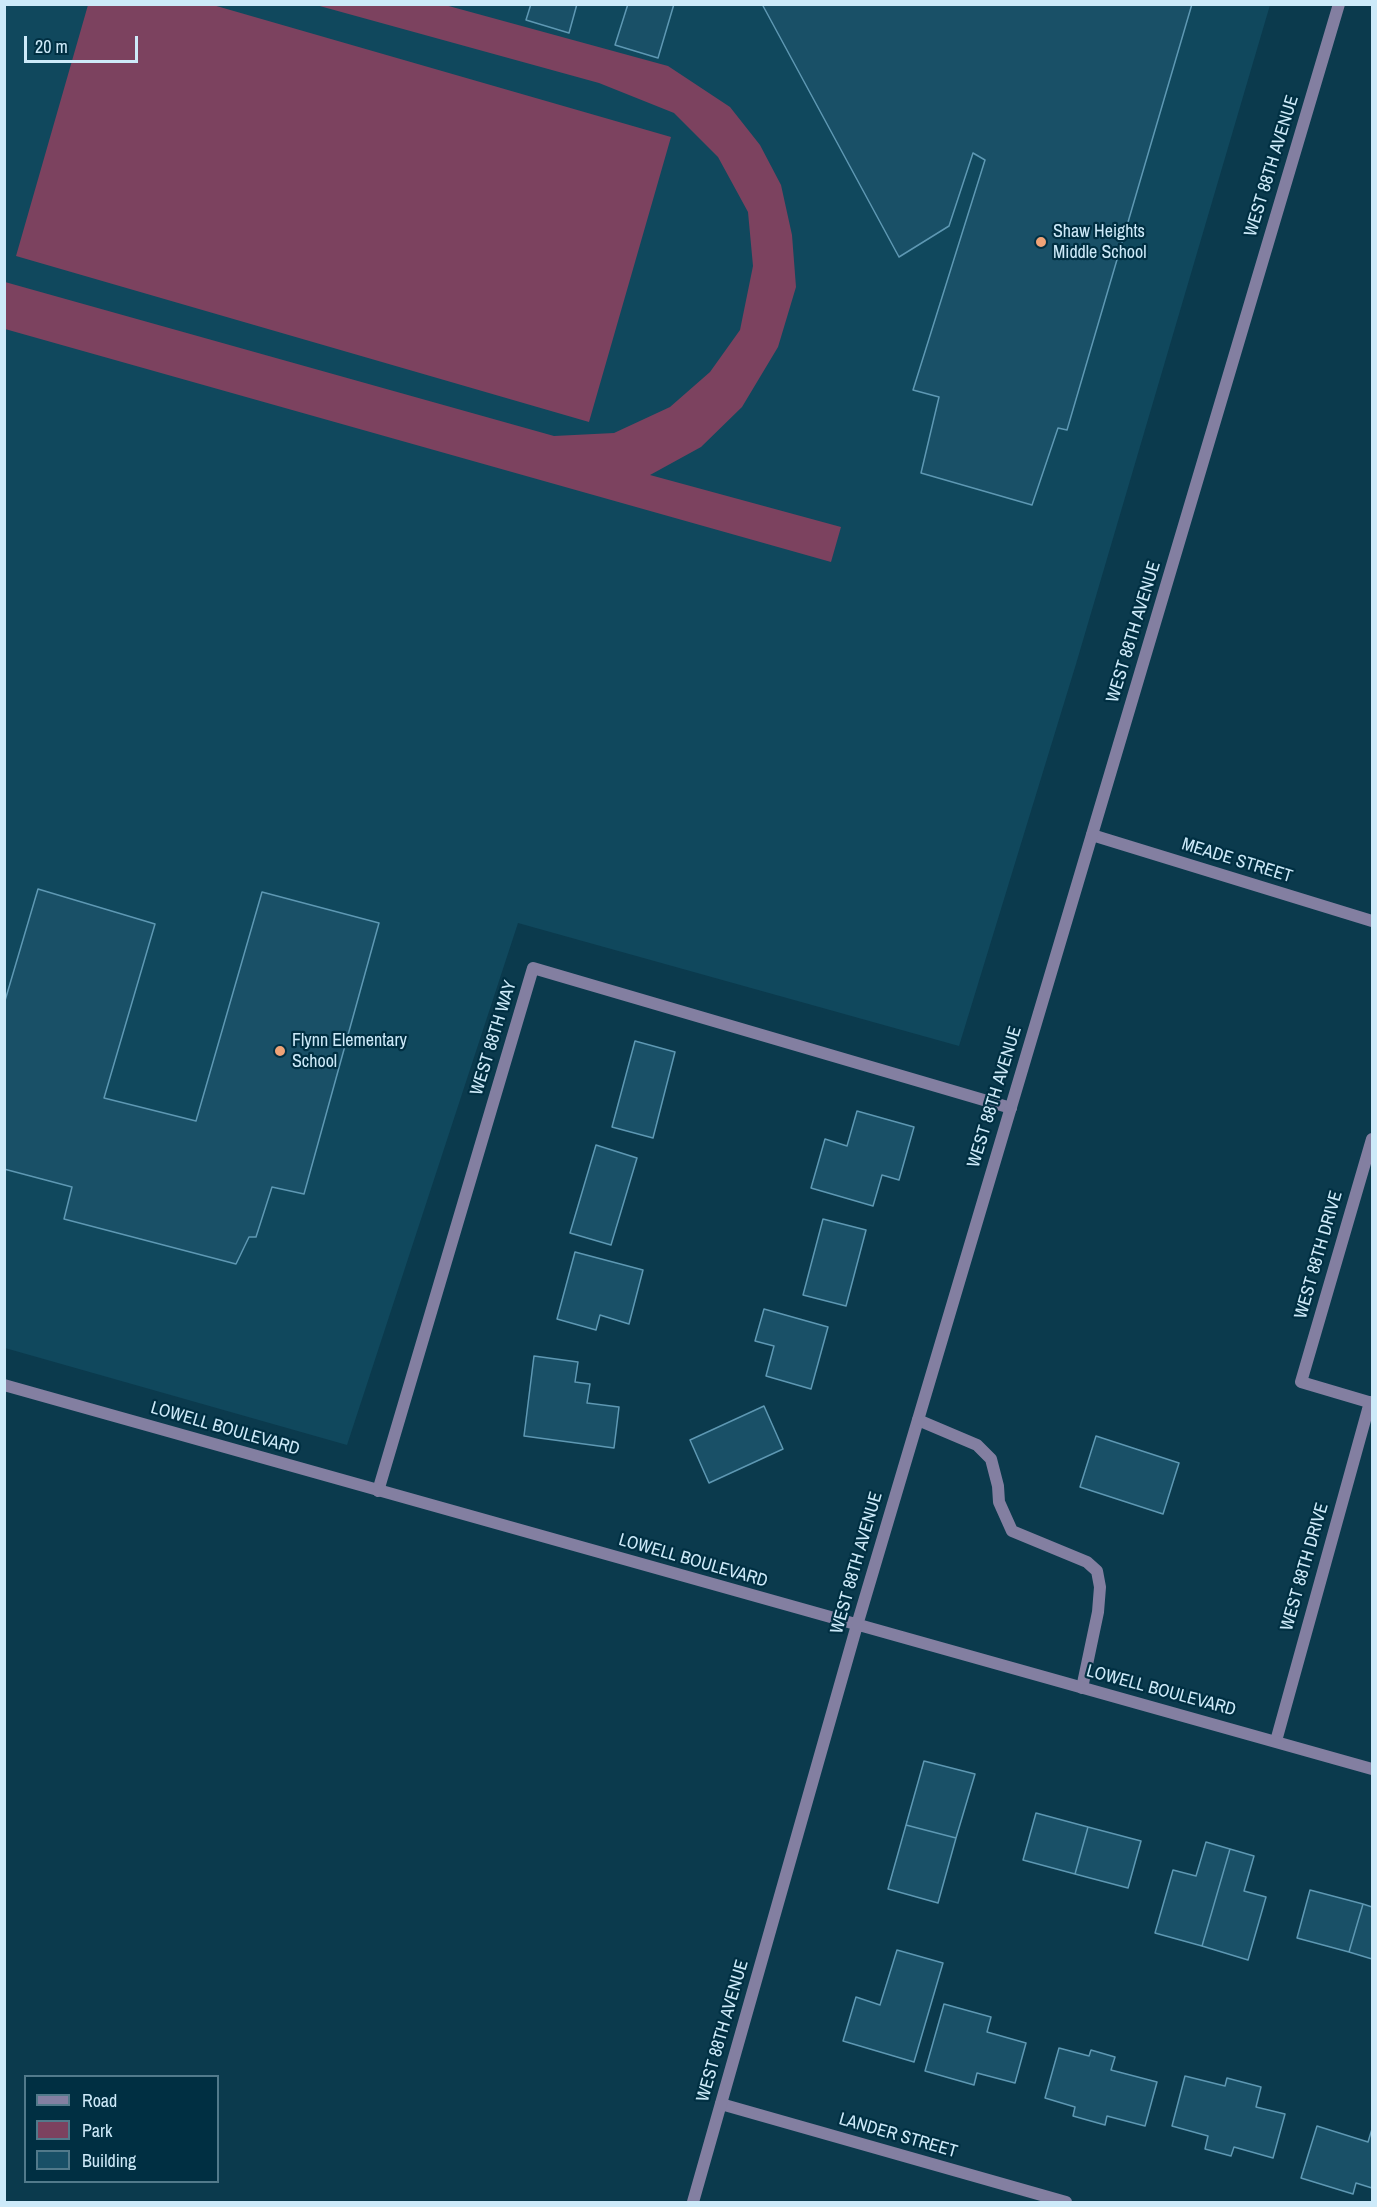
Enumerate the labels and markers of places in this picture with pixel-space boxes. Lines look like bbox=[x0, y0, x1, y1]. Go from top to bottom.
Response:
place label: Shaw Heights Middle School bbox=[1053, 221, 1147, 264]
marker: Shaw Heights Middle School bbox=[1034, 235, 1048, 249]
place label: Flynn Elementary School bbox=[292, 1030, 407, 1072]
marker: Flynn Elementary School bbox=[273, 1044, 287, 1058]

